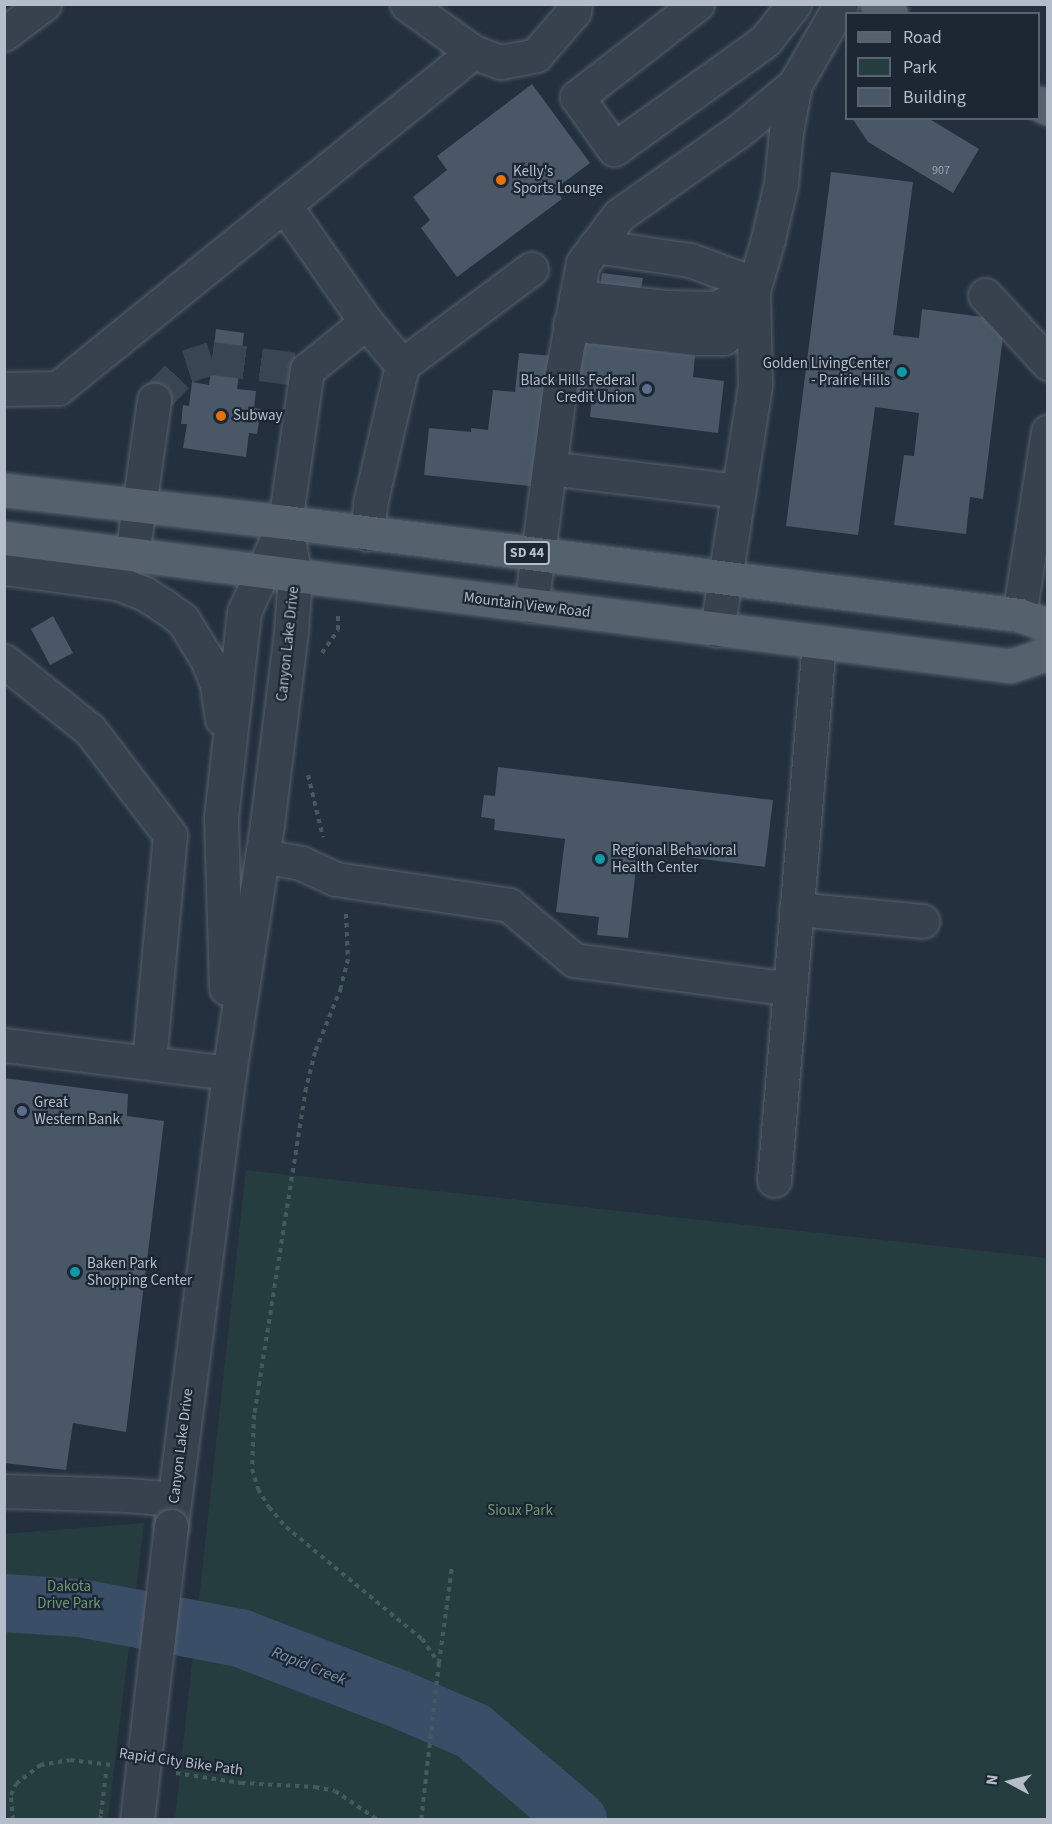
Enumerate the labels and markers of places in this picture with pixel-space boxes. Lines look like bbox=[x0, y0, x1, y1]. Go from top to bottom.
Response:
place label: Kelly's Sports Lounge bbox=[513, 162, 603, 197]
marker: Kelly's Sports Lounge bbox=[494, 173, 508, 187]
place label: Golden LivingCenter - Prairie Hills bbox=[763, 354, 890, 389]
marker: Golden LivingCenter - Prairie Hills bbox=[895, 365, 909, 379]
place label: Black Hills Federal Credit Union bbox=[520, 371, 635, 406]
marker: Black Hills Federal Credit Union bbox=[640, 382, 654, 396]
place label: Subway bbox=[233, 407, 283, 425]
marker: Subway bbox=[214, 409, 228, 423]
place label: Regional Behavioral Health Center bbox=[612, 841, 737, 876]
marker: Regional Behavioral Health Center bbox=[593, 852, 607, 866]
place label: Great Western Bank bbox=[34, 1093, 120, 1128]
marker: Great Western Bank bbox=[15, 1104, 29, 1118]
place label: Baken Park Shopping Center bbox=[87, 1254, 192, 1289]
marker: Baken Park Shopping Center bbox=[68, 1265, 82, 1279]

